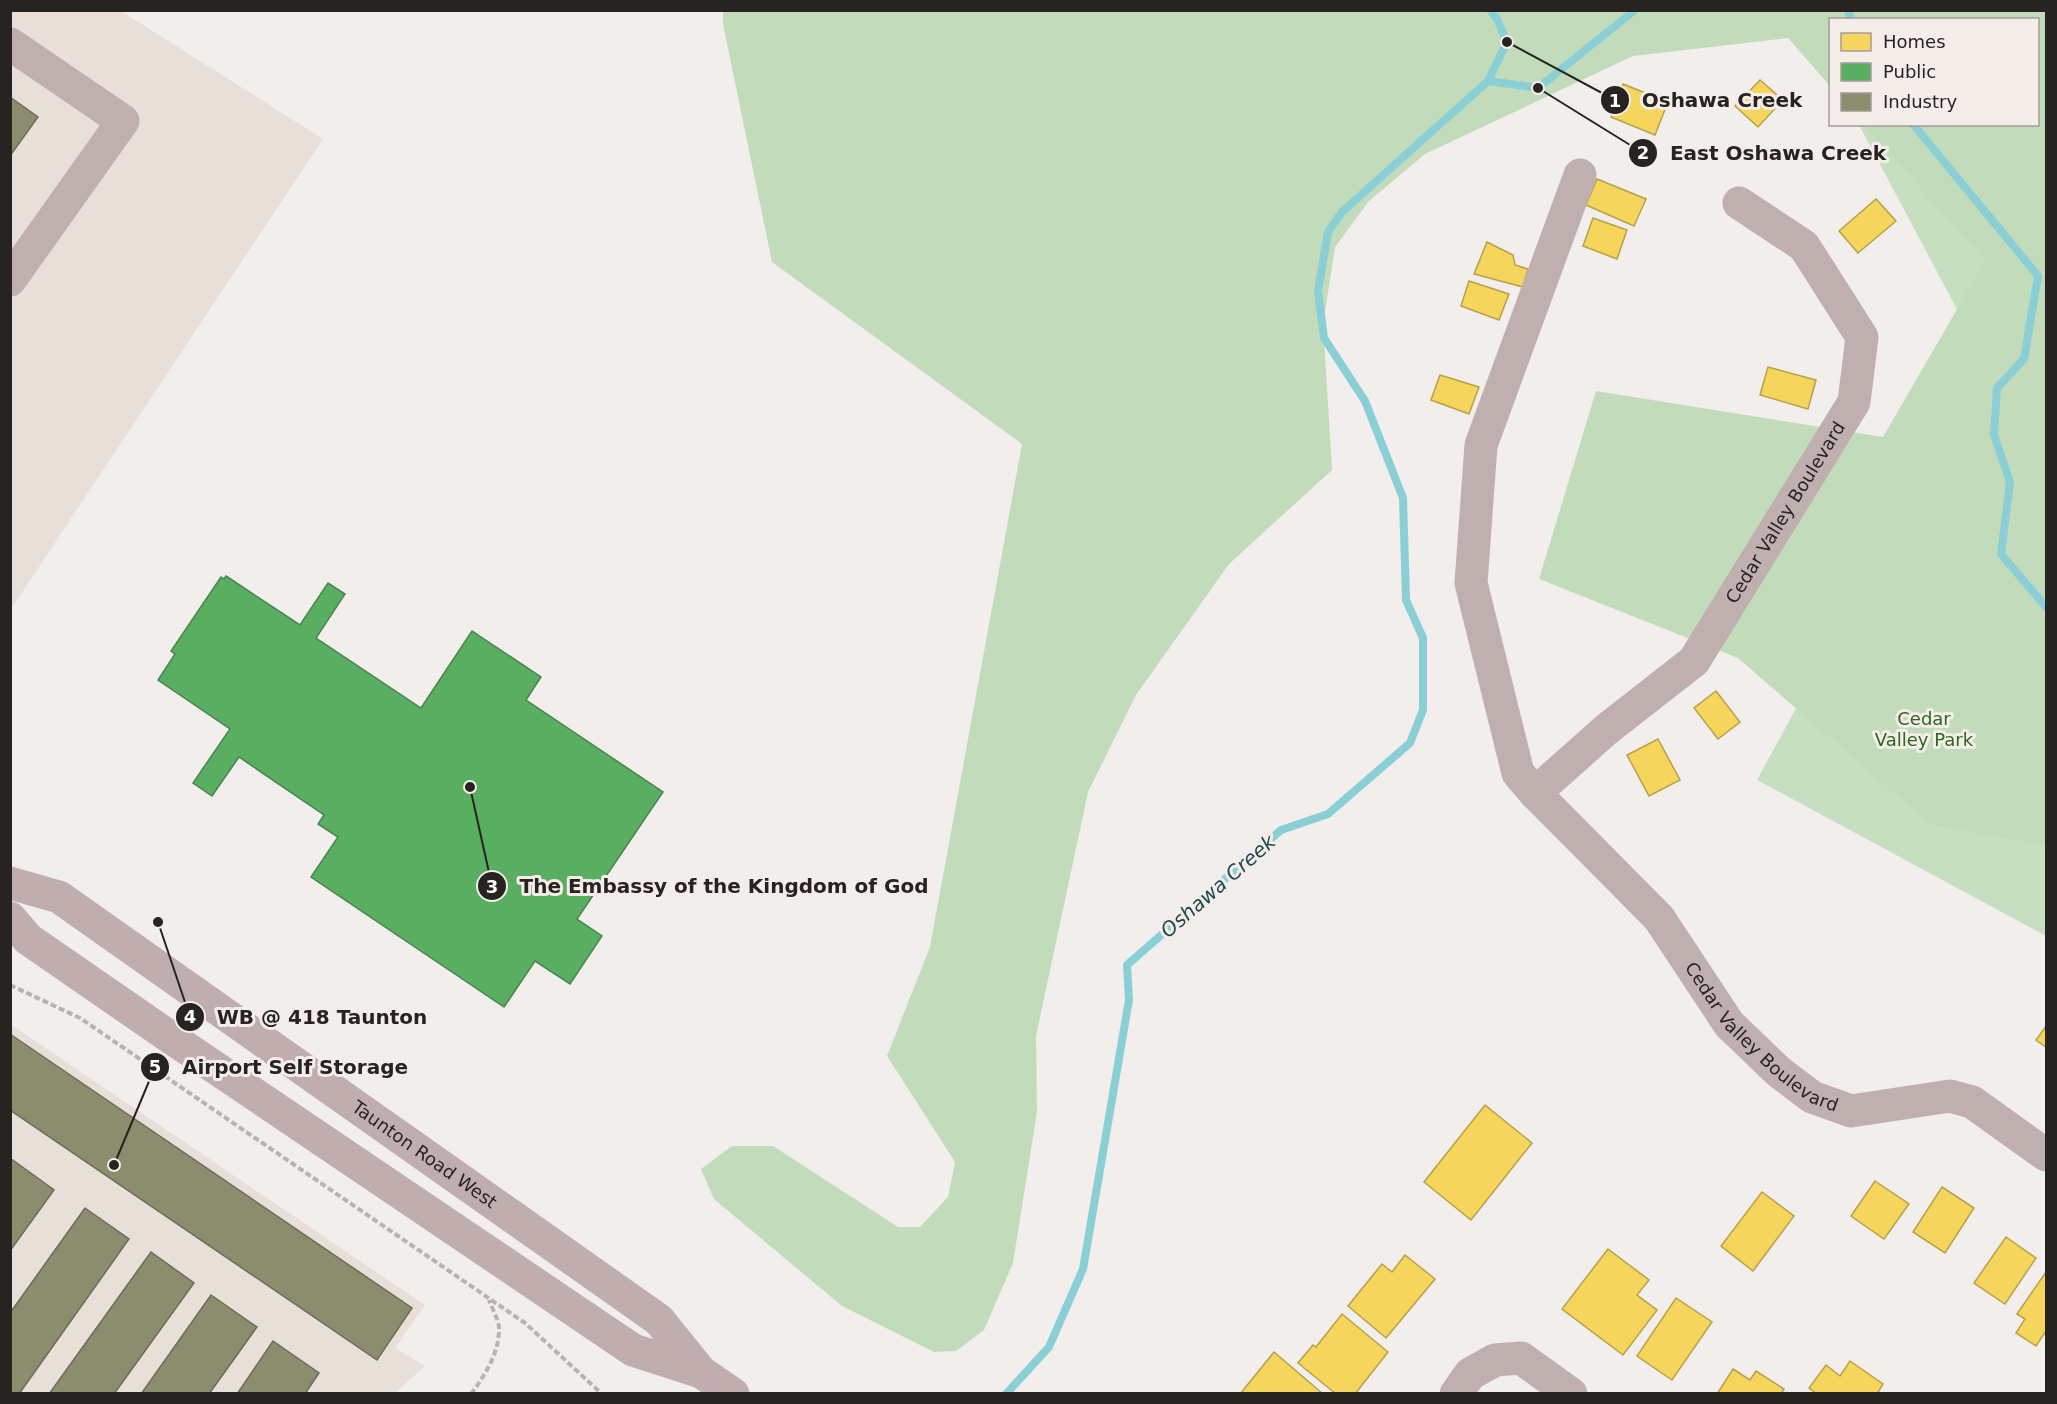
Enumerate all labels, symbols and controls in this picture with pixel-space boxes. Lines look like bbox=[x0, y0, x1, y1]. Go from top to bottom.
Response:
legend bbox=[1829, 18, 2039, 126]
text: Homes bbox=[1883, 31, 1946, 52]
text: Public bbox=[1883, 61, 1936, 82]
callout: Oshawa Creek bbox=[1600, 81, 1815, 119]
text: Oshawa Creek bbox=[1642, 88, 1803, 112]
text: 1 bbox=[1609, 90, 1621, 111]
text: Industry bbox=[1883, 91, 1957, 112]
callout: East Oshawa Creek bbox=[1628, 134, 1898, 172]
text: East Oshawa Creek bbox=[1670, 141, 1887, 165]
text: 2 bbox=[1637, 142, 1649, 163]
street label: Cedar Valley Boulevard bbox=[1721, 418, 1849, 607]
park label: Cedar Valley Park bbox=[1875, 708, 1974, 750]
water label: Oshawa Creek bbox=[1156, 829, 1281, 942]
callout: The Embassy of the Kingdom of God bbox=[477, 867, 940, 905]
text: The Embassy of the Kingdom of God bbox=[520, 874, 928, 898]
text: 3 bbox=[486, 876, 498, 897]
street label: Cedar Valley Boulevard bbox=[1681, 958, 1841, 1116]
callout: WB @ 418 Taunton bbox=[175, 998, 439, 1036]
text: WB @ 418 Taunton bbox=[217, 1005, 427, 1029]
text: 4 bbox=[184, 1006, 196, 1027]
callout: Airport Self Storage bbox=[140, 1048, 420, 1086]
text: Airport Self Storage bbox=[182, 1055, 408, 1079]
text: 5 bbox=[149, 1056, 161, 1077]
street label: Taunton Road West bbox=[347, 1095, 501, 1212]

